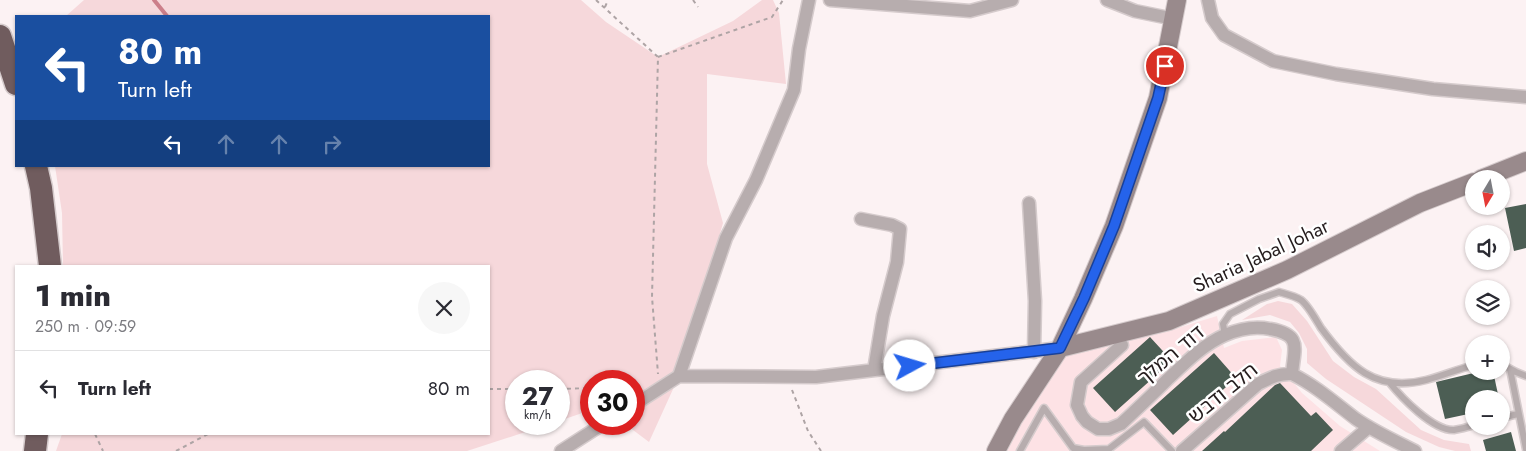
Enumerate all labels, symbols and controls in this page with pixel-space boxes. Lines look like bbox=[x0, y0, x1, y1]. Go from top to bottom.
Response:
text: 80 m bbox=[118, 27, 202, 77]
icon: left bbox=[35, 35, 100, 100]
pin bbox=[1144, 45, 1186, 87]
icon: arrive bbox=[1151, 52, 1179, 80]
text: Turn left bbox=[118, 73, 192, 105]
icon: left bbox=[159, 130, 187, 158]
icon: ahead bbox=[212, 130, 240, 158]
icon: ahead bbox=[265, 130, 293, 158]
icon: right bbox=[318, 130, 346, 158]
north arrow bbox=[1465, 170, 1510, 215]
map controls bbox=[1465, 170, 1510, 435]
street label: Sharia Jabal Johar bbox=[1188, 212, 1334, 300]
button: sound bbox=[1465, 225, 1510, 270]
text: 1 min bbox=[35, 274, 111, 317]
button: layers bbox=[1465, 280, 1510, 325]
button: close bbox=[418, 282, 470, 334]
text: 250 m · 09:59 bbox=[35, 315, 136, 338]
street label: דוד המלך bbox=[1131, 318, 1211, 392]
button: + bbox=[1465, 335, 1510, 380]
position arrow bbox=[883, 339, 935, 391]
street label: חלב ודבש bbox=[1182, 356, 1264, 430]
speed limit sign: 30 bbox=[580, 370, 645, 435]
icon: left bbox=[35, 374, 63, 402]
text: Turn left bbox=[78, 375, 151, 402]
text: 80 m bbox=[428, 375, 470, 402]
text: 27 bbox=[522, 378, 553, 414]
button: − bbox=[1465, 390, 1510, 435]
text: km/h bbox=[524, 406, 551, 424]

